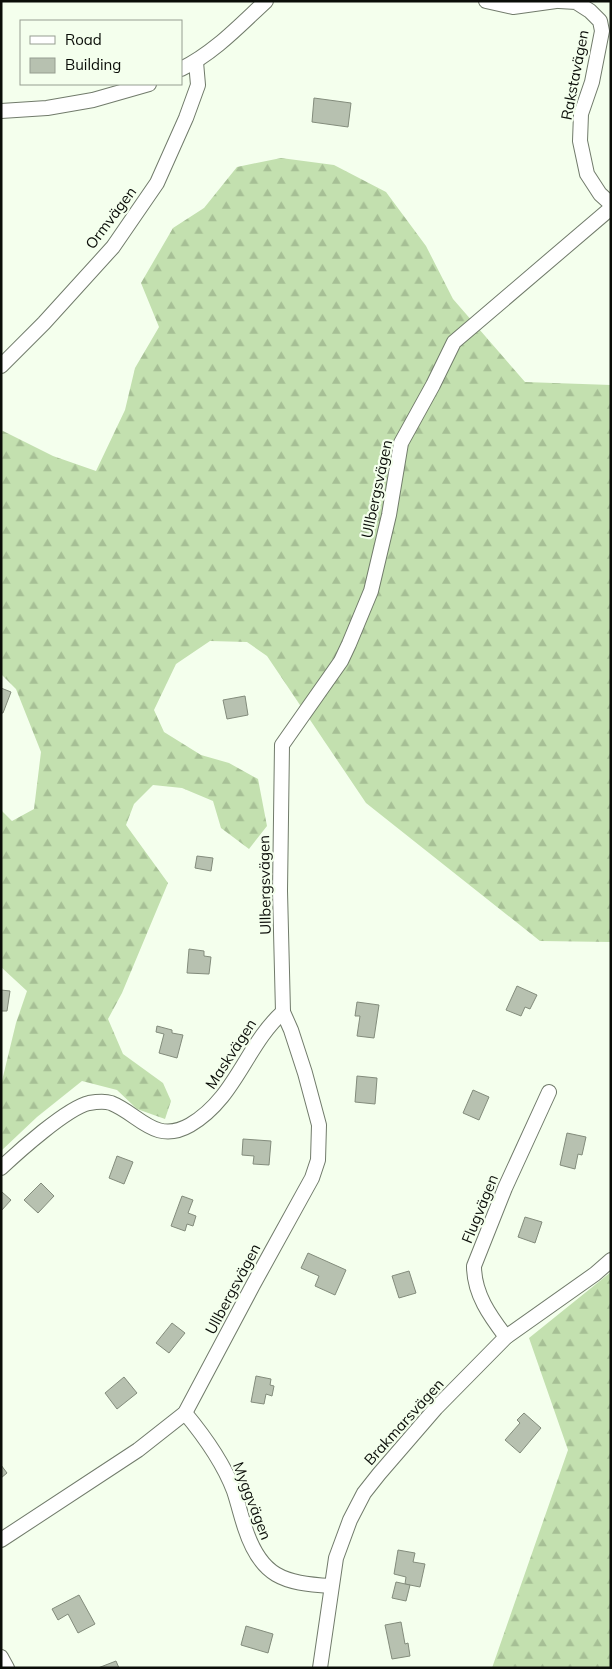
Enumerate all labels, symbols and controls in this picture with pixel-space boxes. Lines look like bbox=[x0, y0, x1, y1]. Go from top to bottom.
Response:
legend bbox=[20, 20, 182, 85]
street label: Rakstavägen bbox=[556, 28, 593, 122]
text: Road bbox=[65, 30, 102, 49]
text: Building bbox=[65, 55, 121, 74]
street label: Ormvägen bbox=[81, 183, 140, 253]
street label: Ullbergsvägen bbox=[357, 438, 396, 540]
street label: Ullbergsvägen bbox=[254, 835, 275, 935]
street label: Maskvägen bbox=[201, 1015, 260, 1092]
street label: Flugvägen bbox=[457, 1172, 502, 1246]
street label: Ullbergsvägen bbox=[201, 1240, 264, 1337]
street label: Brakmarsvägen bbox=[360, 1374, 448, 1469]
street label: Myggvägen bbox=[229, 1459, 276, 1542]

